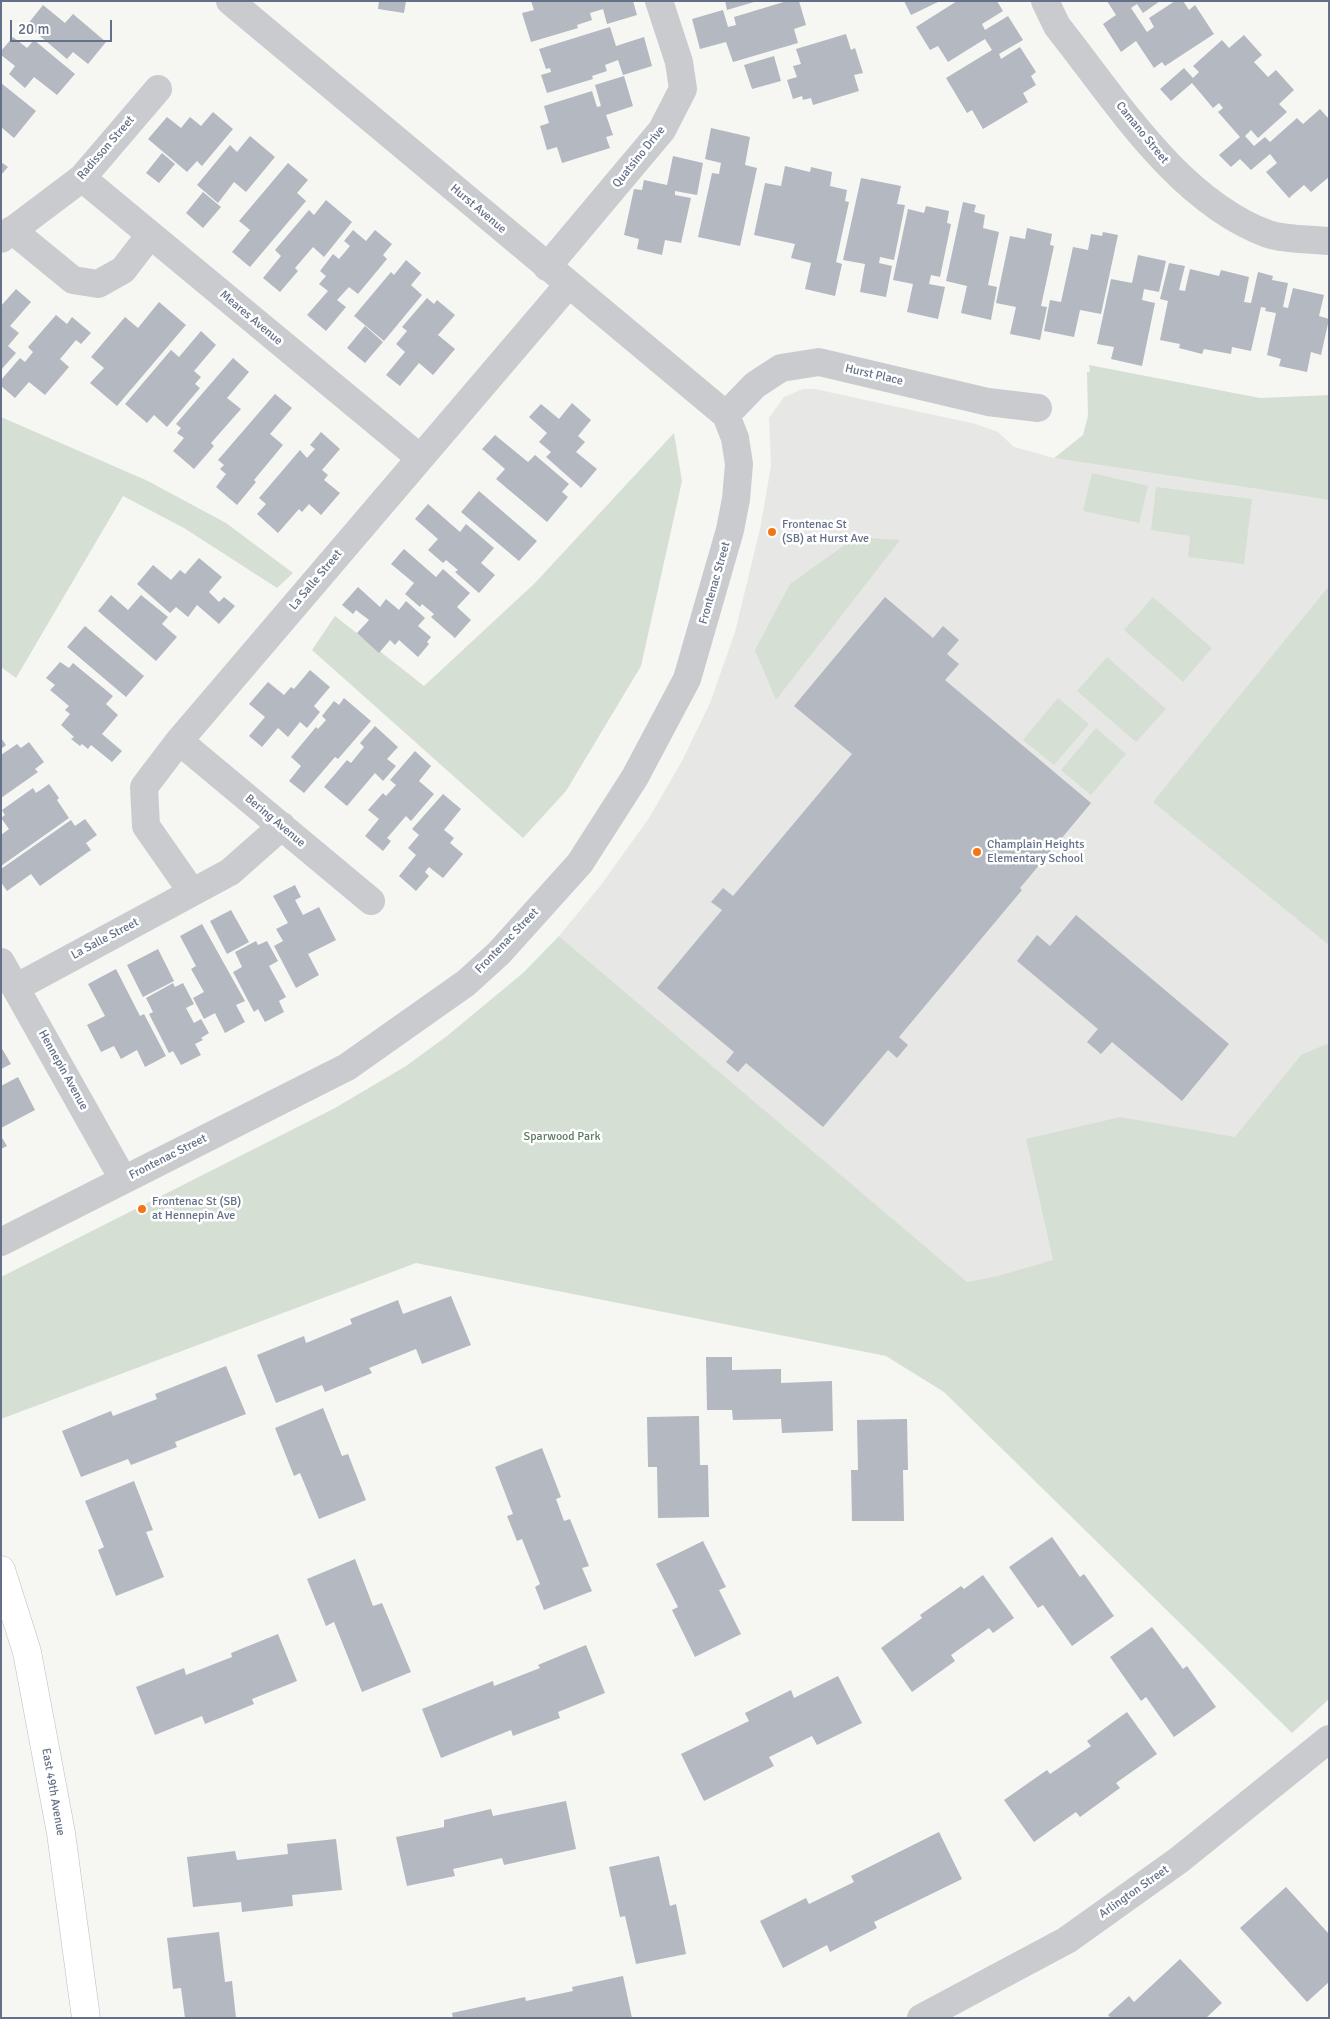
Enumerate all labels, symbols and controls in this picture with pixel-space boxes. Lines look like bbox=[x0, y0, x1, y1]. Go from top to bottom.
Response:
scale bar bbox=[12, 10, 115, 42]
text: 20 m bbox=[18, 20, 49, 38]
street label: Camano Street bbox=[1113, 99, 1171, 167]
street label: Radisson Street bbox=[74, 113, 138, 183]
street label: Quatsino Drive bbox=[610, 123, 668, 191]
street label: Hurst Avenue bbox=[447, 181, 509, 237]
street label: Meares Avenue bbox=[217, 288, 285, 348]
street label: Hurst Place bbox=[844, 361, 904, 389]
place label: Frontenac St (SB) at Hurst Ave bbox=[782, 518, 869, 546]
marker: Frontenac St (SB) at Hurst Ave bbox=[766, 526, 778, 538]
street label: Frontenac Street bbox=[696, 540, 734, 626]
street label: La Salle Street bbox=[287, 547, 345, 613]
street label: Bering Avenue bbox=[242, 792, 308, 850]
place label: Champlain Heights Elementary School bbox=[987, 838, 1085, 866]
marker: Champlain Heights Elementary School bbox=[971, 846, 983, 858]
street label: Frontenac Street bbox=[472, 905, 542, 977]
street label: La Salle Street bbox=[69, 915, 141, 963]
street label: Hennepin Avenue bbox=[35, 1027, 91, 1113]
park label: Sparwood Park bbox=[524, 1130, 600, 1144]
street label: Frontenac Street bbox=[127, 1131, 209, 1183]
place label: Frontenac St (SB) at Hennepin Ave bbox=[152, 1195, 241, 1223]
marker: Frontenac St (SB) at Hennepin Ave bbox=[136, 1203, 148, 1215]
street label: East 49th Avenue bbox=[38, 1747, 68, 1837]
street label: Arlington Street bbox=[1096, 1863, 1172, 1921]

